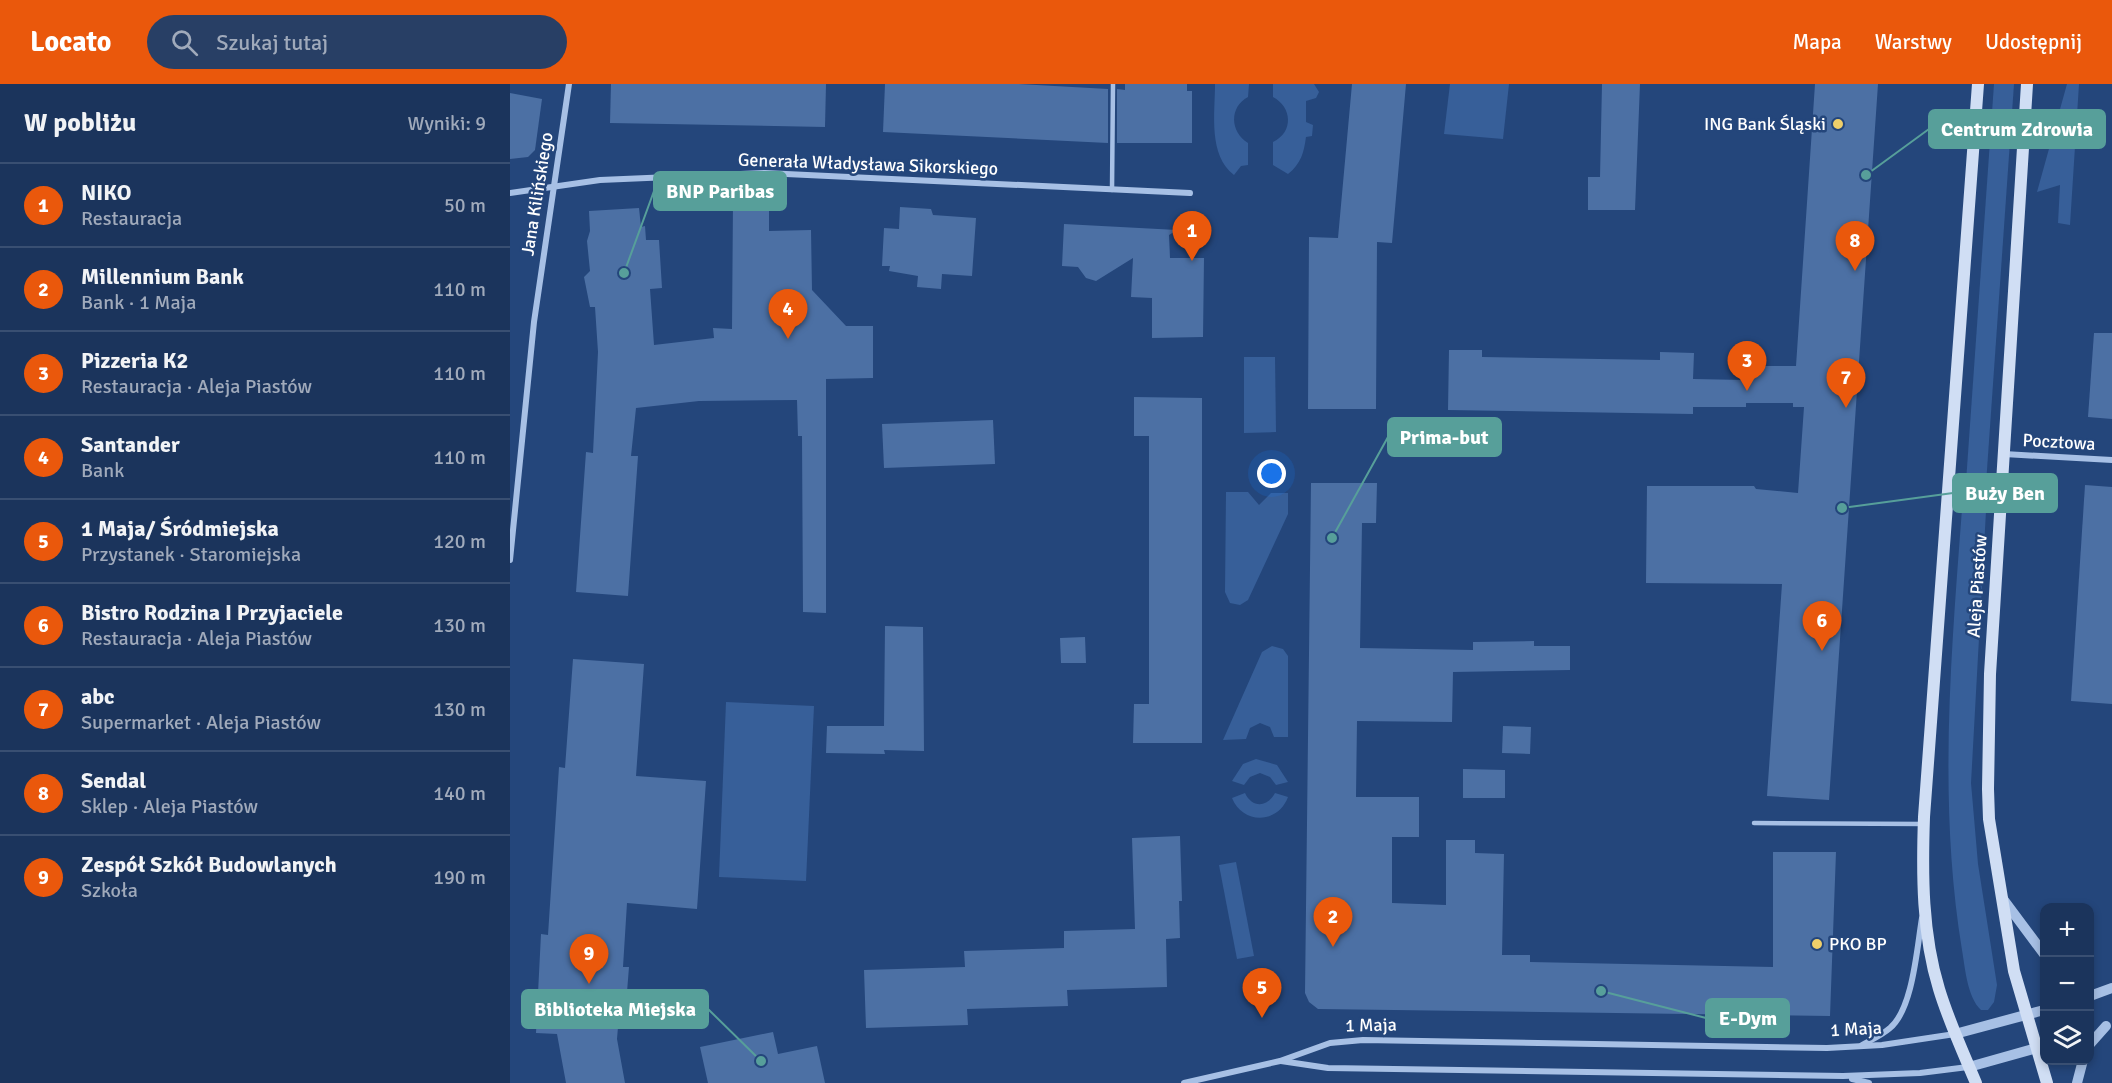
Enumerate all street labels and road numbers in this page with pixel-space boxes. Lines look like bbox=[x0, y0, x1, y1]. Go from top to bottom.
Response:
street label: Jana Kilińskiego bbox=[516, 131, 558, 257]
street label: Generała Władysława Sikorskiego bbox=[738, 148, 998, 180]
street label: Pocztowa bbox=[2022, 429, 2096, 455]
street label: Aleja Piastów bbox=[1962, 534, 1992, 638]
street label: 1 Maja bbox=[1345, 1014, 1397, 1036]
street label: 1 Maja bbox=[1830, 1017, 1882, 1041]

